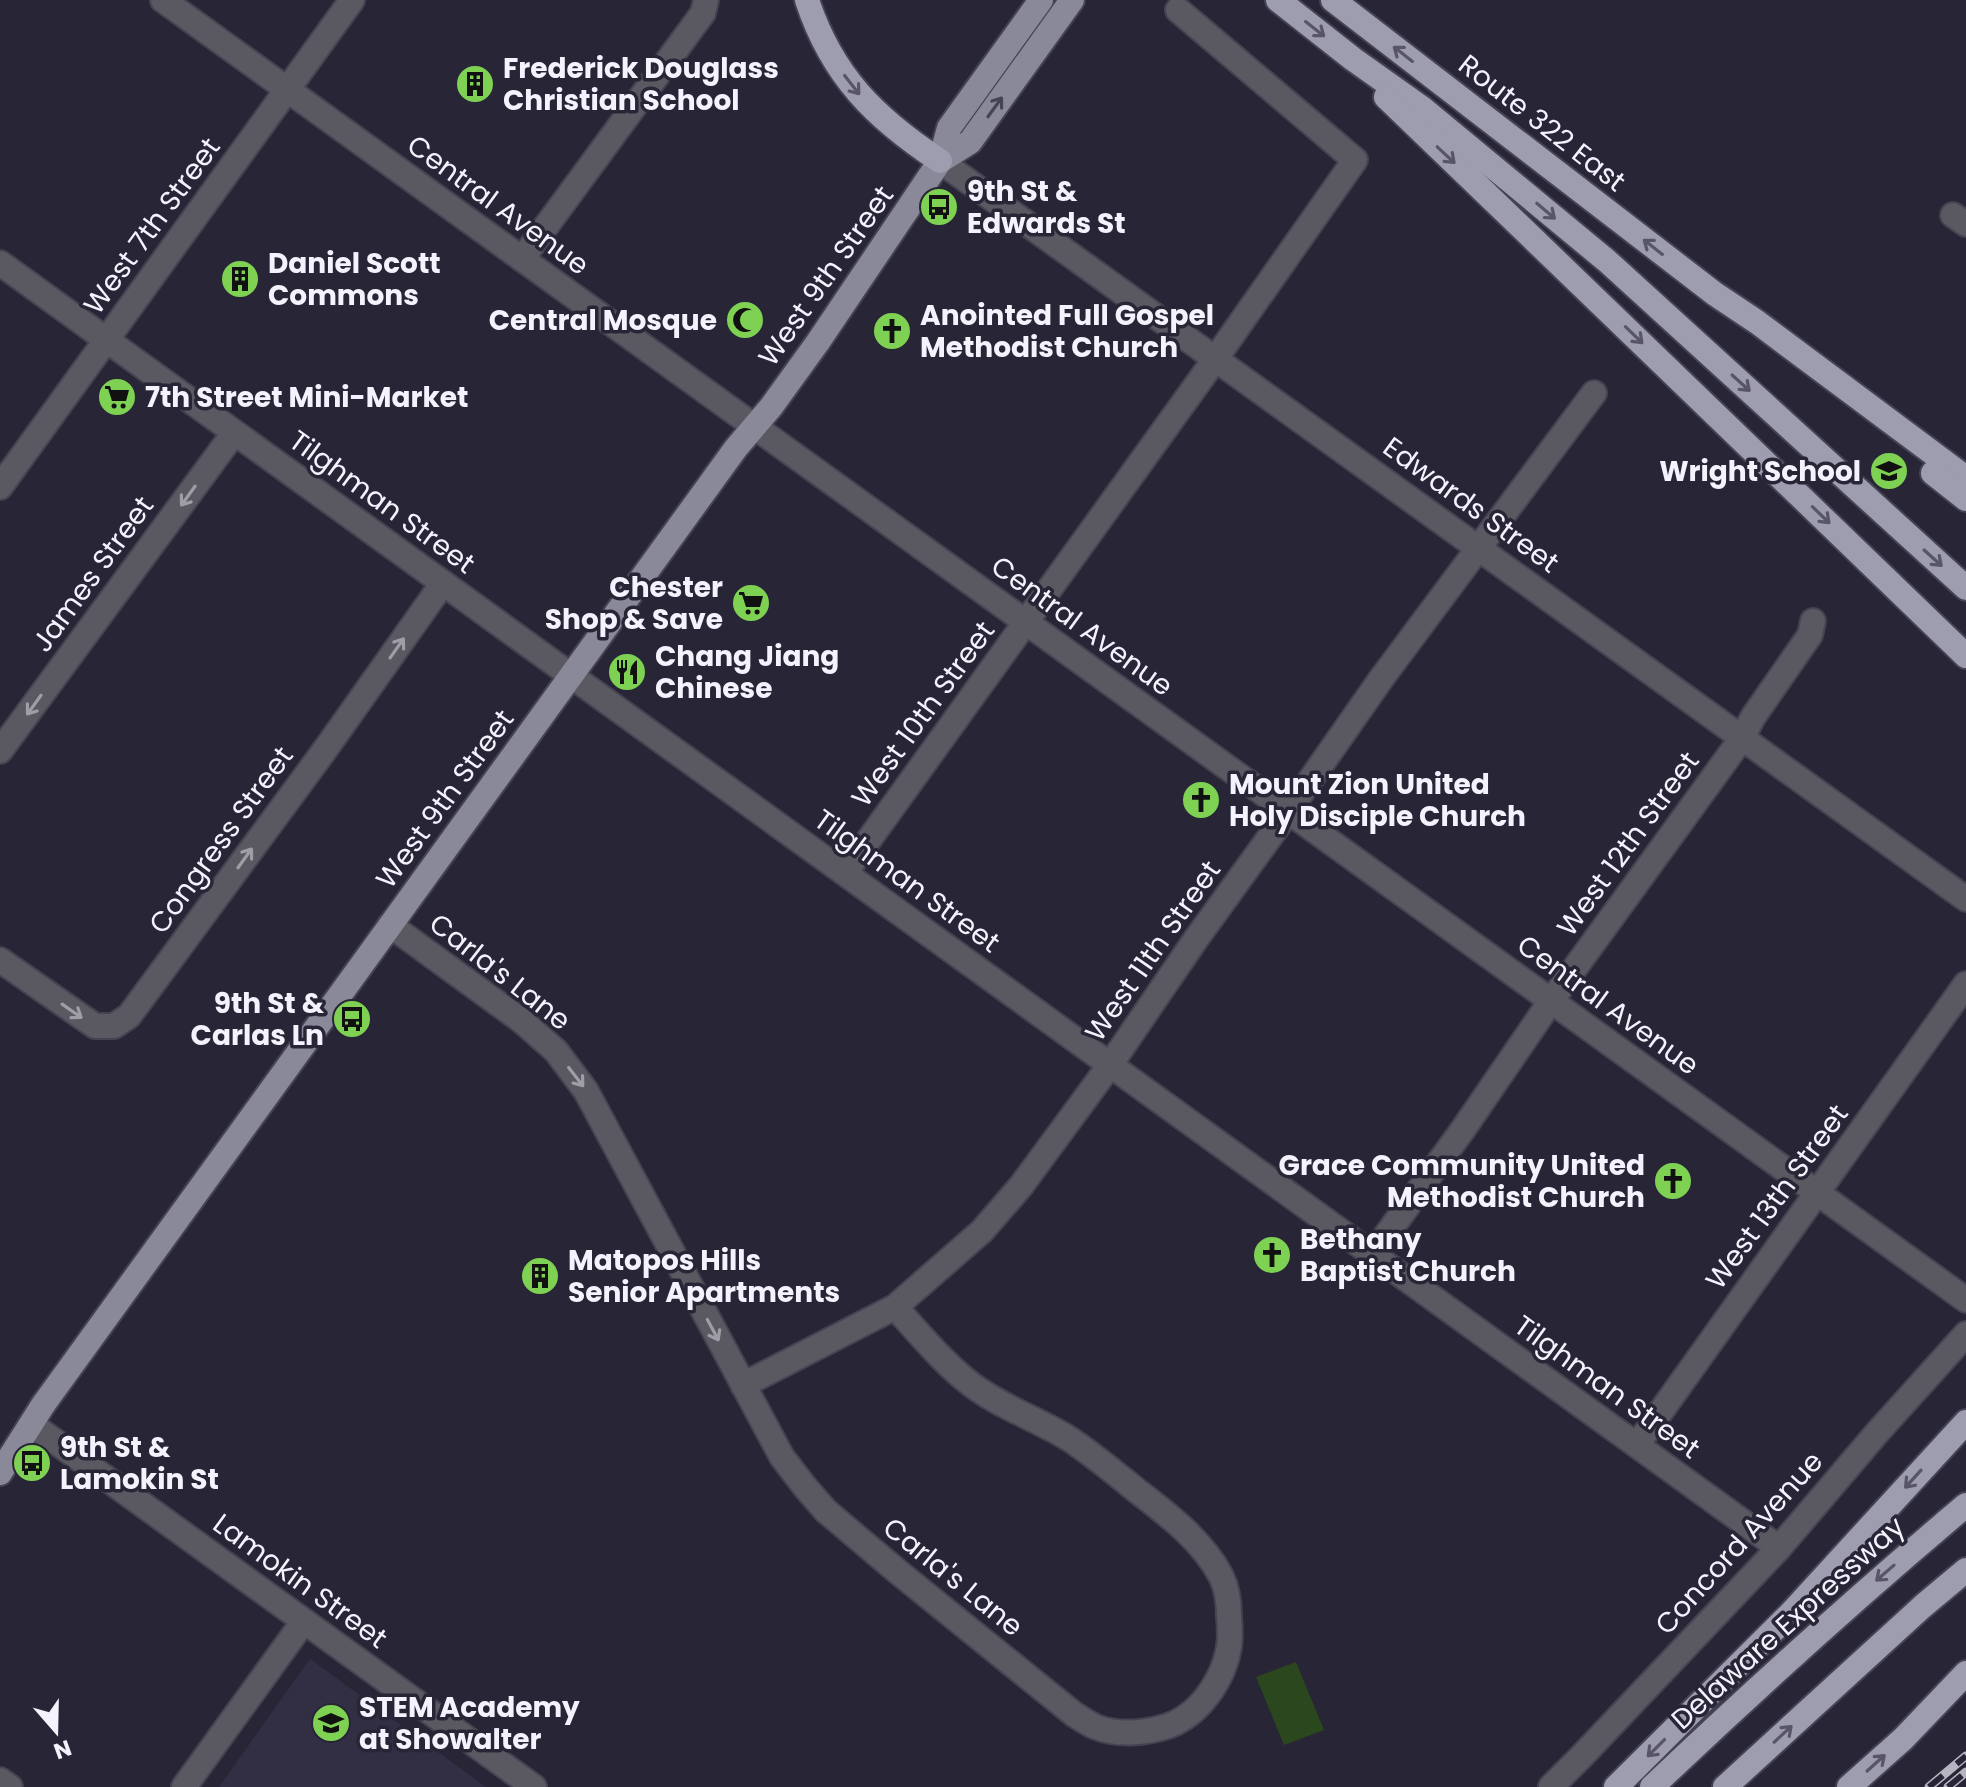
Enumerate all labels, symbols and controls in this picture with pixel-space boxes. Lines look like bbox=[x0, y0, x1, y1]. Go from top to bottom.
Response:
one-way arrow bbox=[1304, 21, 1325, 38]
one-way arrow bbox=[1393, 45, 1414, 62]
street label: Route 322 East bbox=[1450, 45, 1634, 201]
place label: Frederick Douglass Christian School bbox=[503, 49, 779, 120]
building icon: Frederick Douglass Christian School bbox=[454, 63, 496, 105]
one-way arrow bbox=[843, 74, 860, 95]
one-way arrow bbox=[987, 97, 1003, 119]
street label: Central Avenue bbox=[399, 126, 597, 284]
street label: West 7th Street bbox=[75, 130, 229, 322]
one-way arrow bbox=[1436, 145, 1456, 163]
place label: 9th St & Edwards St bbox=[967, 172, 1126, 243]
street label: West 9th Street bbox=[749, 178, 903, 374]
bus stop icon: 9th St & Edwards St bbox=[918, 186, 960, 228]
one-way arrow bbox=[1535, 202, 1556, 220]
one-way arrow bbox=[1643, 238, 1664, 255]
place label: Daniel Scott Commons bbox=[268, 244, 441, 315]
building icon: Daniel Scott Commons bbox=[219, 258, 261, 300]
place label: Anointed Full Gospel Methodist Church bbox=[920, 296, 1214, 367]
mosque icon: Central Mosque bbox=[724, 299, 766, 341]
place label: Central Mosque bbox=[489, 301, 717, 340]
church icon: Anointed Full Gospel Methodist Church bbox=[871, 310, 913, 352]
one-way arrow bbox=[1624, 325, 1644, 344]
one-way arrow bbox=[1730, 373, 1751, 392]
supermarket icon: 7th Street Mini-Market bbox=[96, 376, 138, 418]
place label: 7th Street Mini-Market bbox=[145, 378, 469, 417]
street label: Tilghman Street bbox=[281, 421, 483, 583]
street label: Edwards Street bbox=[1375, 428, 1567, 582]
school or university icon: Wright School bbox=[1868, 450, 1910, 492]
place label: Wright School bbox=[1659, 452, 1861, 491]
one-way arrow bbox=[180, 484, 196, 506]
street label: James Street bbox=[23, 488, 163, 660]
one-way arrow bbox=[1811, 505, 1830, 524]
street label: Central Avenue bbox=[983, 547, 1181, 705]
one-way arrow bbox=[1923, 548, 1943, 566]
place label: Chester Shop & Save bbox=[545, 568, 723, 639]
supermarket icon: Chester Shop & Save bbox=[730, 582, 772, 624]
street label: West 10th Street bbox=[842, 613, 1004, 815]
one-way arrow bbox=[389, 637, 405, 659]
place label: Chang Jiang Chinese bbox=[655, 637, 839, 708]
restaurant icon: Chang Jiang Chinese bbox=[606, 651, 648, 693]
one-way arrow bbox=[26, 694, 43, 715]
street label: West 9th Street bbox=[367, 702, 523, 896]
street label: Congress Street bbox=[140, 738, 302, 942]
street label: West 12th Street bbox=[1548, 744, 1708, 944]
place label: Mount Zion United Holy Disciple Church bbox=[1229, 765, 1526, 836]
church icon: Mount Zion United Holy Disciple Church bbox=[1180, 779, 1222, 821]
street label: Tilghman Street bbox=[806, 800, 1008, 962]
one-way arrow bbox=[237, 848, 253, 870]
street label: West 11th Street bbox=[1076, 853, 1230, 1049]
street label: Carla's Lane bbox=[421, 904, 579, 1040]
street label: Central Avenue bbox=[1509, 926, 1707, 1084]
place label: 9th St & Carlas Ln bbox=[191, 984, 325, 1055]
bus stop icon: 9th St & Carlas Ln bbox=[331, 998, 373, 1040]
one-way arrow bbox=[61, 1003, 83, 1020]
one-way arrow bbox=[568, 1066, 585, 1088]
street label: West 13th Street bbox=[1697, 1097, 1857, 1297]
place label: Grace Community United Methodist Church bbox=[1279, 1146, 1645, 1217]
church icon: Grace Community United Methodist Church bbox=[1652, 1160, 1694, 1202]
place label: Bethany Baptist Church bbox=[1300, 1220, 1516, 1291]
church icon: Bethany Baptist Church bbox=[1251, 1234, 1293, 1276]
place label: Matopos Hills Senior Apartments bbox=[568, 1241, 840, 1312]
building icon: Matopos Hills Senior Apartments bbox=[519, 1255, 561, 1297]
street label: Tilghman Street bbox=[1506, 1306, 1708, 1468]
one-way arrow bbox=[706, 1318, 722, 1342]
place label: 9th St & Lamokin St bbox=[60, 1428, 219, 1499]
bus stop icon: 9th St & Lamokin St bbox=[11, 1442, 53, 1484]
street label: Concord Avenue bbox=[1646, 1443, 1832, 1643]
one-way arrow bbox=[1905, 1469, 1923, 1489]
street label: Lamokin Street bbox=[205, 1505, 395, 1657]
street label: Delaware Expressway bbox=[1663, 1507, 1913, 1738]
street label: Carla's Lane bbox=[875, 1508, 1031, 1646]
one-way arrow bbox=[1875, 1564, 1896, 1582]
place label: STEM Academy at Showalter bbox=[359, 1688, 580, 1759]
north arrow bbox=[16, 1691, 96, 1771]
school or university icon: STEM Academy at Showalter bbox=[310, 1702, 352, 1744]
one-way arrow bbox=[1773, 1725, 1793, 1744]
text: N bbox=[50, 1732, 76, 1767]
one-way arrow bbox=[1647, 1738, 1666, 1757]
one-way arrow bbox=[1865, 1754, 1885, 1772]

